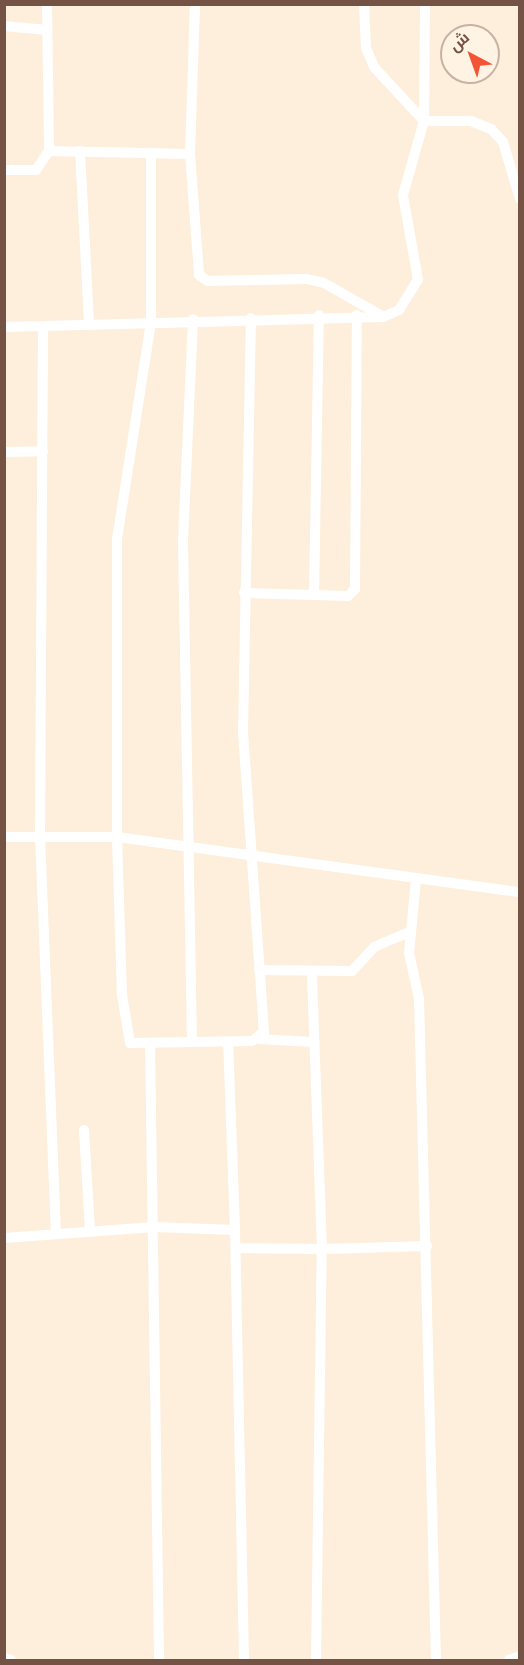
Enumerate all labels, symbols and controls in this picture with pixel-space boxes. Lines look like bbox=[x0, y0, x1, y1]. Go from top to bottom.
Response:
north arrow bbox=[440, 24, 500, 84]
text: ش bbox=[445, 28, 473, 55]

